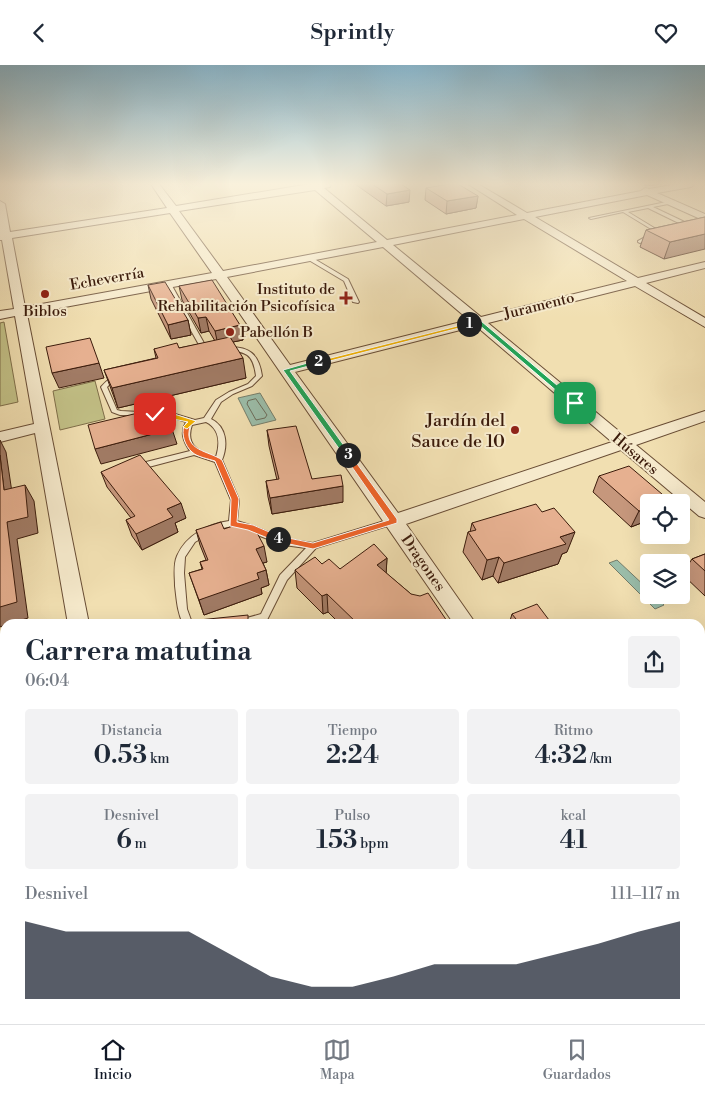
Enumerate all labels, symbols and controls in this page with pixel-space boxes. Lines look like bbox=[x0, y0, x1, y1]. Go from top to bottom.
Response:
icon: back bbox=[25, 19, 53, 47]
text: Sprintly bbox=[311, 19, 394, 46]
icon: heart bbox=[652, 19, 680, 47]
street label: Echeverría bbox=[68, 263, 146, 295]
place label: Instituto de Rehabilitación Psicofísica bbox=[157, 280, 335, 316]
marker: Biblos bbox=[39, 288, 51, 300]
street label: Juramento bbox=[501, 288, 576, 324]
marker: Instituto de Rehabilitación Psicofísica bbox=[339, 291, 353, 305]
place label: Biblos bbox=[22, 302, 67, 321]
pin: 1 bbox=[456, 311, 482, 337]
text: 1 bbox=[466, 315, 473, 333]
place label: Pabellón B bbox=[240, 323, 313, 342]
marker: Pabellón B bbox=[224, 326, 236, 338]
pin: 2 bbox=[306, 349, 330, 375]
text: 2 bbox=[314, 353, 323, 371]
pin bbox=[554, 382, 596, 424]
icon: arrive bbox=[561, 389, 589, 417]
pin bbox=[134, 393, 176, 435]
icon: check bbox=[141, 400, 169, 428]
place label: Jardín del Sauce de 10 bbox=[411, 409, 506, 453]
marker: Jardín del Sauce de 10 bbox=[509, 424, 521, 436]
street label: Húsares bbox=[608, 429, 662, 479]
pin: 3 bbox=[336, 443, 360, 467]
text: 3 bbox=[344, 446, 353, 464]
map controls bbox=[640, 494, 690, 604]
button: locate bbox=[640, 494, 690, 544]
pin: 4 bbox=[266, 527, 290, 551]
text: 4 bbox=[274, 530, 283, 548]
street label: Dragones bbox=[397, 531, 449, 595]
button: layers bbox=[640, 554, 690, 604]
text: Carrera matutina bbox=[25, 634, 252, 669]
button: share bbox=[628, 636, 680, 688]
text: 06:04 bbox=[25, 671, 69, 691]
text: Distancia bbox=[101, 722, 162, 740]
text: Tiempo bbox=[328, 722, 377, 740]
text: Ritmo bbox=[554, 722, 593, 740]
text: 0.53 bbox=[93, 740, 147, 771]
text: 2:24 bbox=[326, 740, 379, 771]
text: 4:32 bbox=[535, 740, 587, 771]
text: km bbox=[147, 750, 170, 768]
text: /km bbox=[587, 750, 612, 768]
text: Desnivel bbox=[104, 807, 159, 825]
text: Pulso bbox=[335, 807, 370, 825]
text: kcal bbox=[561, 807, 586, 825]
text: 6 bbox=[116, 825, 132, 856]
text: 153 bbox=[316, 825, 357, 856]
text: 41 bbox=[560, 825, 587, 856]
text: m bbox=[132, 835, 147, 853]
text: bpm bbox=[357, 835, 389, 853]
text: Desnivel bbox=[25, 884, 88, 904]
text: 111–117 m bbox=[611, 884, 680, 904]
tab: Inicio bbox=[94, 1036, 132, 1084]
tab: Mapa bbox=[320, 1036, 355, 1084]
tab: Guardados bbox=[543, 1036, 611, 1084]

